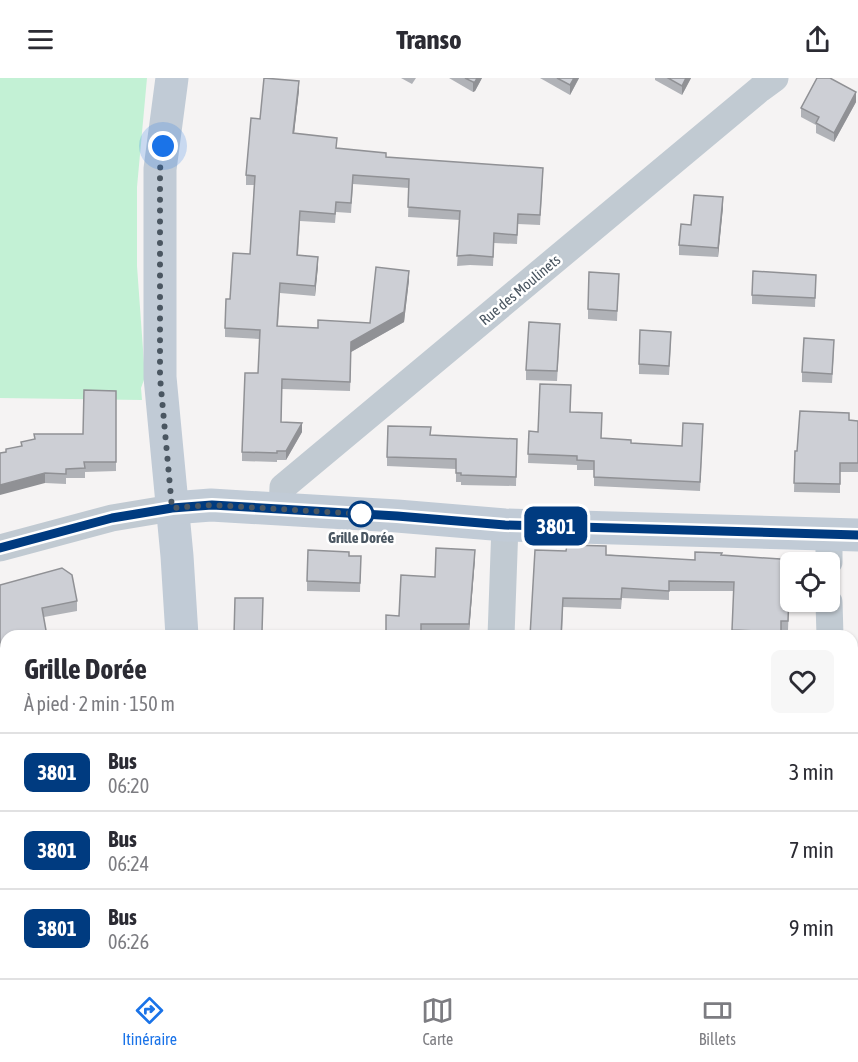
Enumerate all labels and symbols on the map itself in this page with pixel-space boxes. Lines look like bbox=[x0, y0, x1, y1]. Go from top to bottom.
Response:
your location bbox=[148, 131, 178, 161]
street label: Rue des Moulinets bbox=[476, 251, 564, 328]
marker: Grille Dorée bbox=[348, 501, 374, 527]
line badge: 3801 bbox=[514, 506, 598, 546]
place label: Grille Dorée bbox=[328, 529, 394, 546]

